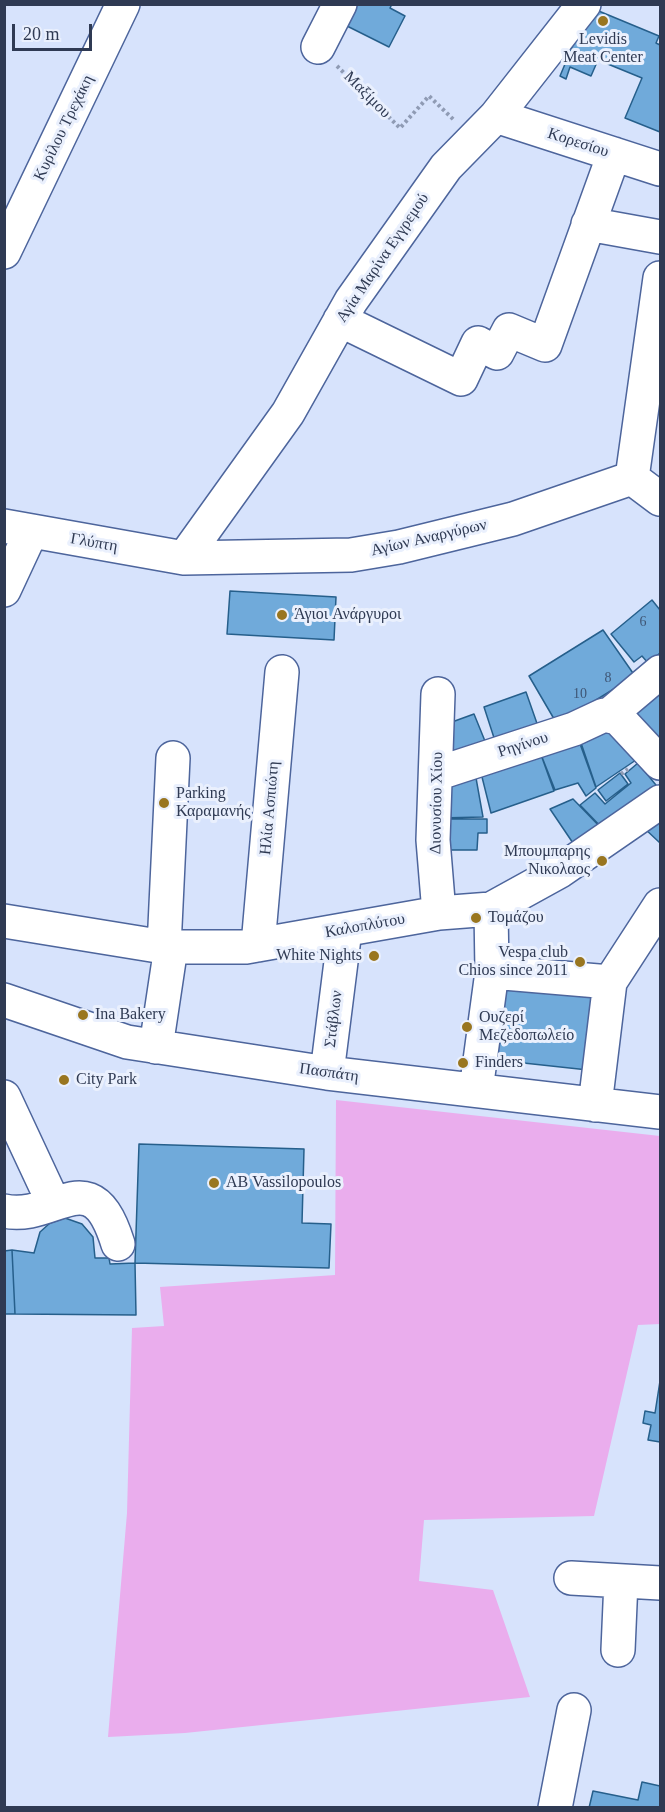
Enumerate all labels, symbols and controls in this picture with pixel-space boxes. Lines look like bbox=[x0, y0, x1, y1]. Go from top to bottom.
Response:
scale bar bbox=[15, 12, 94, 50]
marker: Levidis Meat Center bbox=[596, 14, 610, 28]
text: 20 m bbox=[23, 24, 60, 44]
place label: Levidis Meat Center bbox=[563, 30, 643, 68]
street label: Μαξίμου bbox=[340, 68, 394, 122]
street label: Κυρίλου Τρεχάκη bbox=[30, 72, 98, 184]
street label: Κορεσίου bbox=[545, 124, 611, 162]
street label: Αγία Μαρίνα Εγγρεμού bbox=[333, 190, 433, 326]
street label: Αγίων Αναργύρων bbox=[369, 515, 489, 561]
street label: Γλύπτη bbox=[69, 529, 119, 557]
place label: Άγιοι Ανάργυροι bbox=[294, 605, 401, 625]
marker: Άγιοι Ανάργυροι bbox=[275, 608, 289, 622]
house number: 6 bbox=[640, 614, 646, 630]
house number: 8 bbox=[604, 670, 612, 686]
house number: 10 bbox=[573, 686, 587, 702]
street label: Ρηγίνου bbox=[495, 728, 551, 762]
street label: Διονυσίου Χίου bbox=[427, 752, 447, 854]
street label: Ηλία Ασπιώτη bbox=[256, 760, 284, 856]
place label: Parking Καραμανής bbox=[176, 784, 251, 822]
marker: Parking Καραμανής bbox=[157, 796, 171, 810]
place label: Μπουμπαρης Νικολαος bbox=[504, 842, 590, 880]
marker: Μπουμπαρης Νικολαος bbox=[595, 854, 609, 868]
place label: Τομάζου bbox=[488, 908, 544, 928]
street label: Καλοπλύτου bbox=[323, 910, 407, 942]
marker: Τομάζου bbox=[469, 911, 483, 925]
place label: Vespa club Chios since 2011 bbox=[458, 943, 568, 981]
place label: White Nights bbox=[276, 946, 362, 966]
marker: White Nights bbox=[367, 949, 381, 963]
marker: Vespa club Chios since 2011 bbox=[573, 955, 587, 969]
street label: Στάβλων bbox=[321, 989, 347, 1049]
place label: Ina Bakery bbox=[95, 1005, 166, 1025]
marker: Ina Bakery bbox=[76, 1008, 90, 1022]
place label: Ουζερί Μεζεδοπωλείο bbox=[479, 1008, 574, 1046]
marker: Ουζερί Μεζεδοπωλείο bbox=[460, 1020, 474, 1034]
place label: Finders bbox=[475, 1053, 523, 1073]
marker: Finders bbox=[456, 1056, 470, 1070]
street label: Πασπάτη bbox=[298, 1059, 360, 1087]
place label: City Park bbox=[76, 1070, 137, 1090]
marker: City Park bbox=[57, 1073, 71, 1087]
place label: AB Vassilopoulos bbox=[226, 1173, 341, 1193]
marker: AB Vassilopoulos bbox=[207, 1176, 221, 1190]

